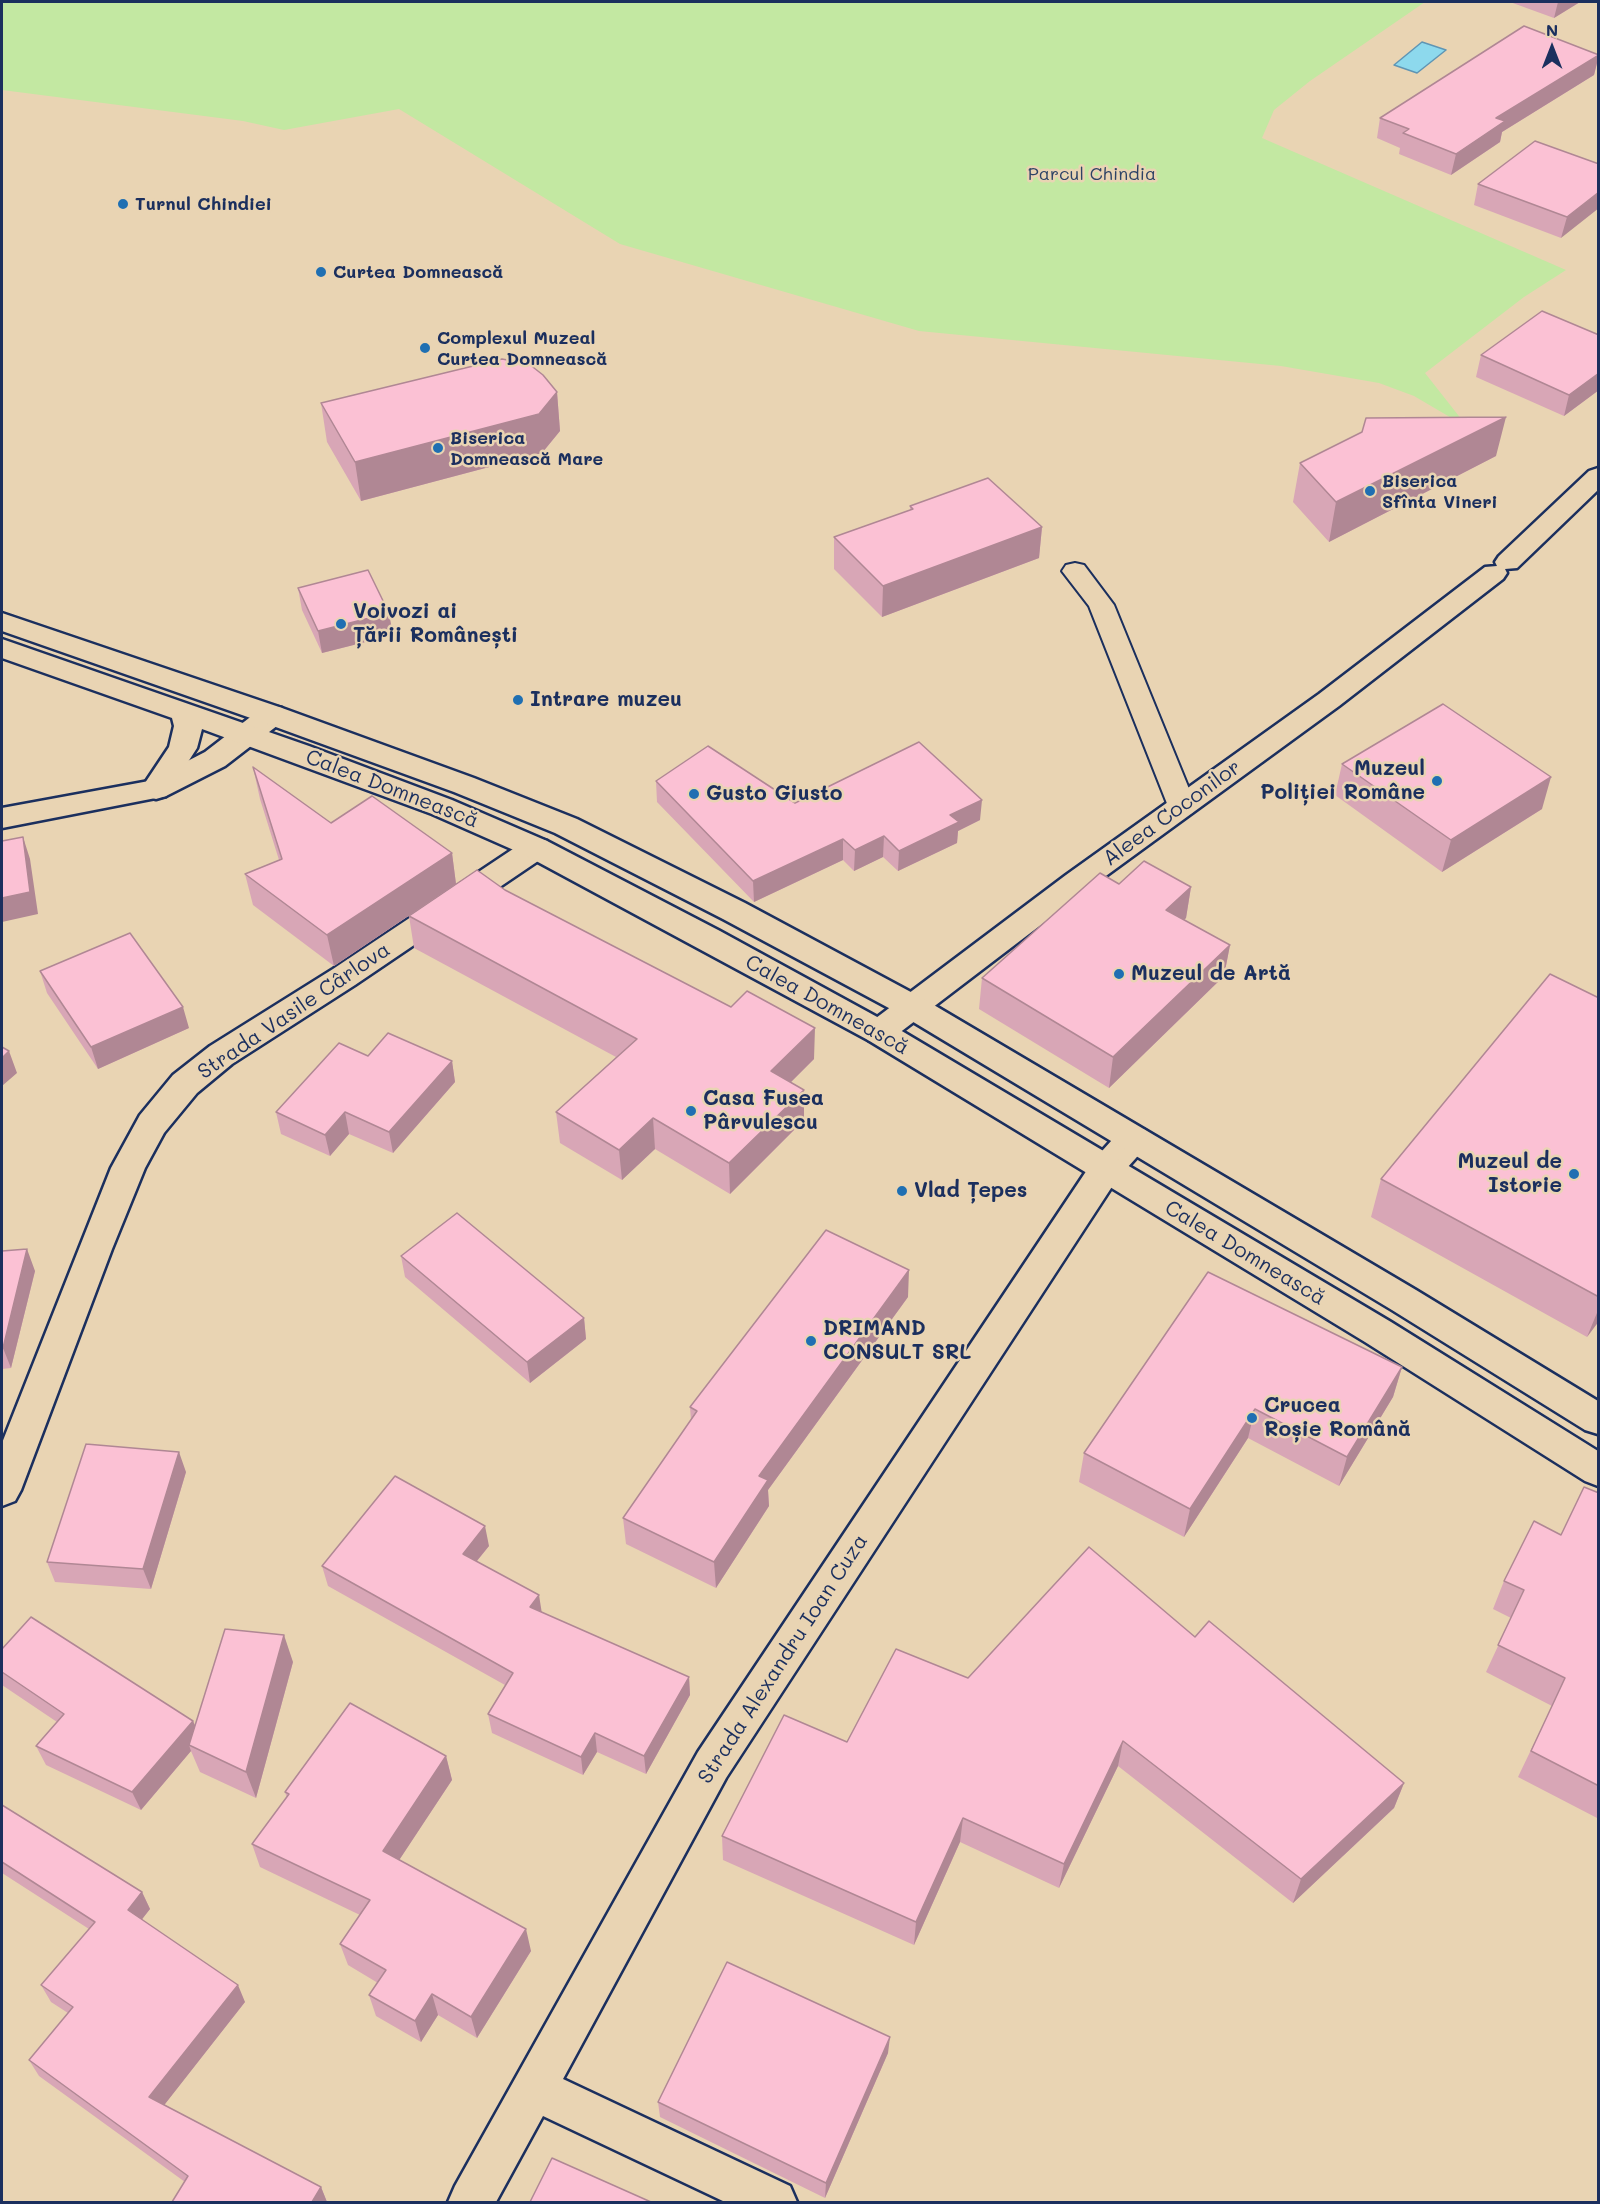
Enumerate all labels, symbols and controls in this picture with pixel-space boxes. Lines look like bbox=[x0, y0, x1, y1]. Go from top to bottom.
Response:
north arrow bbox=[1522, 18, 1582, 78]
text: N bbox=[1546, 19, 1558, 40]
park label: Parcul Chindia bbox=[1028, 163, 1156, 185]
place label: Turnul Chindiei bbox=[135, 193, 272, 215]
marker: Turnul Chindiei bbox=[116, 197, 130, 211]
place label: Curtea Domnească bbox=[333, 261, 503, 283]
marker: Curtea Domnească bbox=[314, 265, 328, 279]
place label: Complexul Muzeal Curtea Domnească bbox=[437, 327, 607, 370]
marker: Complexul Muzeal Curtea Domnească bbox=[418, 341, 432, 355]
place label: Biserica Domnească Mare bbox=[450, 427, 603, 470]
marker: Biserica Domnească Mare bbox=[431, 441, 445, 455]
place label: Biserica Sfînta Vineri bbox=[1382, 470, 1498, 512]
marker: Biserica Sfînta Vineri bbox=[1363, 484, 1377, 498]
place label: Voivozi ai Țării Românești bbox=[353, 599, 518, 649]
marker: Voivozi ai Țării Românești bbox=[334, 617, 348, 631]
place label: Intrare muzeu bbox=[530, 687, 682, 713]
marker: Intrare muzeu bbox=[511, 693, 525, 707]
street label: Calea Domnească bbox=[302, 744, 482, 834]
street label: Aleea Coconilor bbox=[1098, 755, 1246, 871]
place label: Muzeul Poliției Române bbox=[1260, 756, 1425, 806]
marker: Muzeul Poliției Române bbox=[1430, 774, 1444, 788]
place label: Gusto Giusto bbox=[706, 781, 842, 807]
marker: Gusto Giusto bbox=[687, 787, 701, 801]
street label: Strada Vasile Cârlova bbox=[193, 937, 395, 1085]
street label: Calea Domnească bbox=[741, 950, 913, 1060]
place label: Muzeul de Artă bbox=[1131, 961, 1291, 987]
marker: Muzeul de Artă bbox=[1112, 967, 1126, 981]
place label: Casa Fusea Pârvulescu bbox=[703, 1086, 824, 1136]
marker: Casa Fusea Pârvulescu bbox=[684, 1104, 698, 1118]
place label: Muzeul de Istorie bbox=[1458, 1149, 1562, 1199]
marker: Muzeul de Istorie bbox=[1567, 1167, 1581, 1181]
place label: Vlad Țepes bbox=[914, 1178, 1027, 1204]
marker: Vlad Țepes bbox=[895, 1184, 909, 1198]
street label: Calea Domnească bbox=[1160, 1195, 1330, 1311]
place label: DRIMAND CONSULT SRL bbox=[823, 1316, 972, 1366]
marker: DRIMAND CONSULT SRL bbox=[804, 1334, 818, 1348]
place label: Crucea Roșie Română bbox=[1264, 1393, 1411, 1443]
marker: Crucea Roșie Română bbox=[1245, 1411, 1259, 1425]
street label: Strada Alexandru Ioan Cuza bbox=[693, 1530, 873, 1788]

